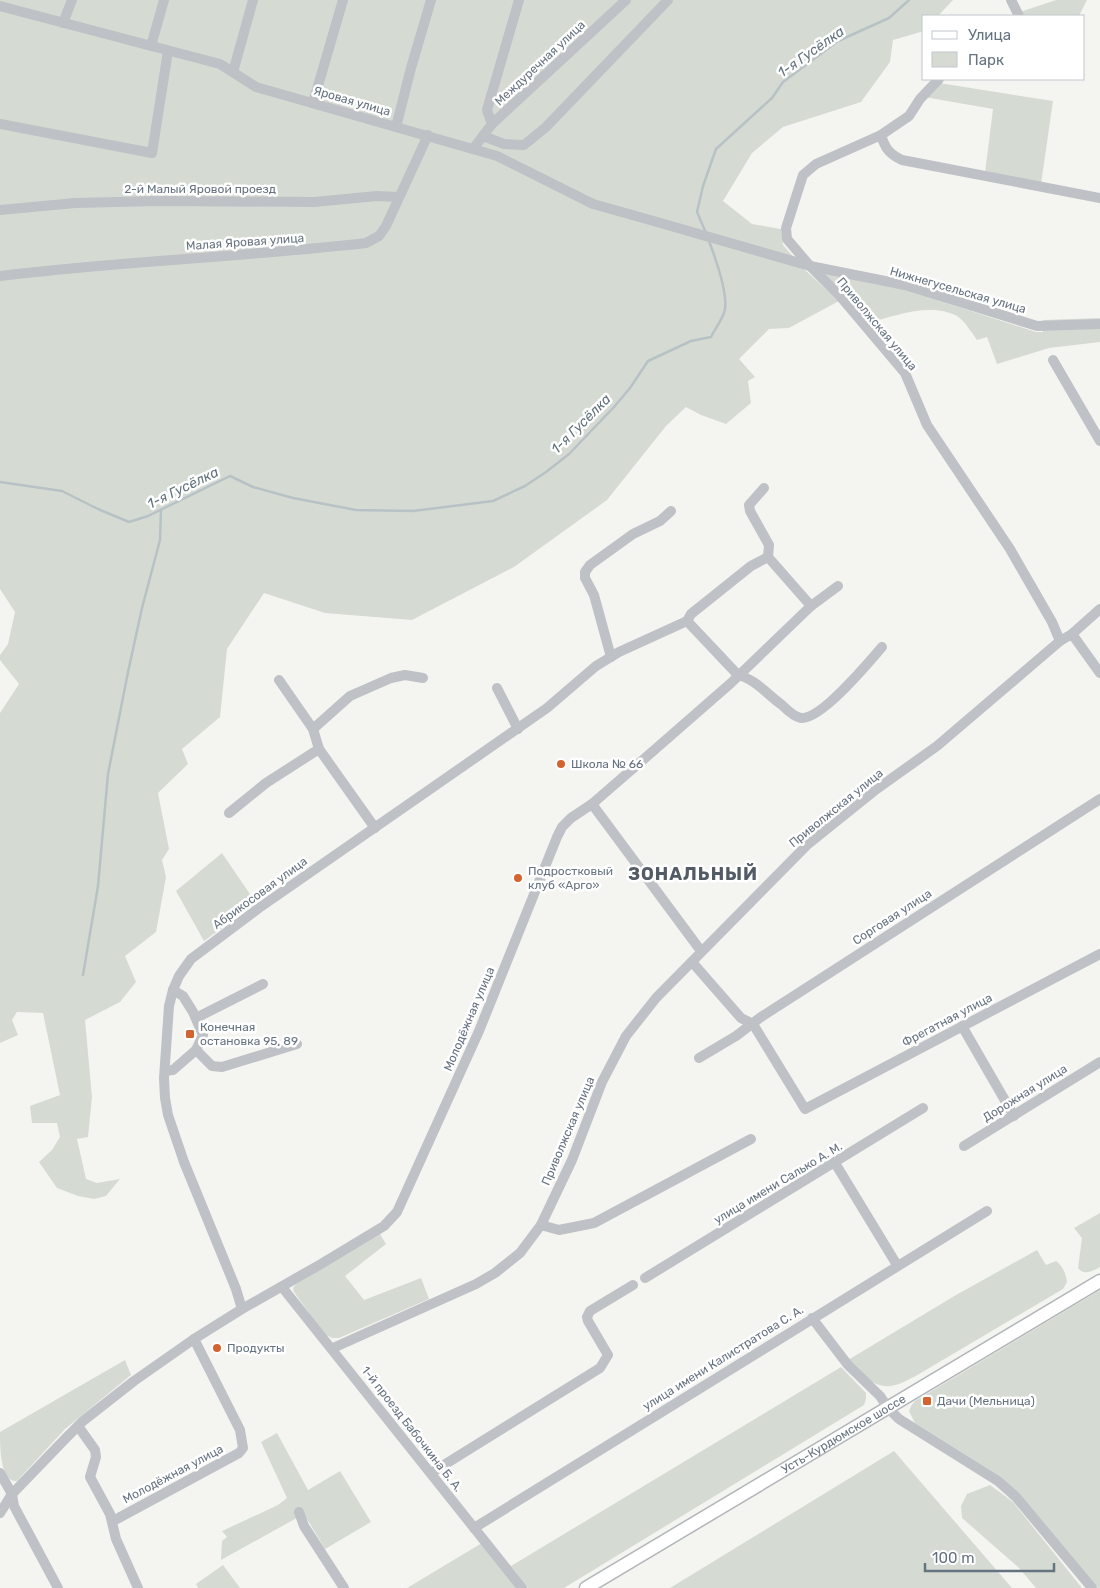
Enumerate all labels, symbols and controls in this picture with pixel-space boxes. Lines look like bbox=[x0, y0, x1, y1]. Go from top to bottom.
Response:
legend bbox=[922, 15, 1085, 80]
street label: Междуречная улица bbox=[492, 18, 588, 108]
water label: 1-я Гусёлка bbox=[775, 23, 847, 81]
text: Улица bbox=[968, 26, 1011, 44]
text: Парк bbox=[968, 51, 1004, 69]
street label: Яровая улица bbox=[312, 83, 392, 119]
street label: 2-й Малый Яровой проезд bbox=[124, 182, 276, 196]
street label: Малая Яровая улица bbox=[185, 231, 305, 253]
street label: Нижнегусельская улица bbox=[888, 264, 1028, 316]
street label: Приволжская улица bbox=[834, 275, 920, 373]
water label: 1-я Гусёлка bbox=[548, 391, 614, 457]
water label: 1-я Гусёлка bbox=[145, 463, 221, 513]
place label: Школа № 66 bbox=[571, 757, 643, 771]
marker: Школа № 66 bbox=[555, 758, 567, 770]
street label: Приволжская улица bbox=[786, 766, 886, 850]
street label: Абрикосовая улица bbox=[210, 854, 310, 932]
district label: ЗОНАЛЬНЫЙ bbox=[628, 863, 758, 885]
place label: Подростковый клуб «Арго» bbox=[528, 864, 613, 892]
marker: Подростковый клуб «Арго» bbox=[512, 872, 524, 884]
street label: Сорговая улица bbox=[850, 886, 934, 948]
street label: Молодёжная улица bbox=[441, 965, 497, 1073]
street label: Фрегатная улица bbox=[900, 990, 994, 1050]
place label: Конечная остановка 95, 89 bbox=[200, 1020, 298, 1048]
marker: Конечная остановка 95, 89 bbox=[184, 1028, 196, 1040]
street label: Дорожная улица bbox=[980, 1061, 1070, 1125]
street label: Приволжская улица bbox=[539, 1075, 597, 1187]
street label: улица имени Салько А. М. bbox=[711, 1139, 845, 1227]
street label: улица имени Калистратова С. А. bbox=[640, 1303, 806, 1413]
place label: Продукты bbox=[227, 1341, 284, 1355]
marker: Продукты bbox=[211, 1342, 223, 1354]
street label: 1-й проезд Бабочкина Б. А. bbox=[359, 1363, 465, 1495]
street label: Усть-Курдюмское шоссе bbox=[779, 1392, 908, 1477]
place label: Дачи (Мельница) bbox=[937, 1394, 1035, 1408]
marker: Дачи (Мельница) bbox=[921, 1395, 933, 1407]
street label: Молодёжная улица bbox=[120, 1442, 226, 1506]
scale bar bbox=[925, 1540, 1054, 1572]
text: 100 m bbox=[932, 1549, 974, 1567]

